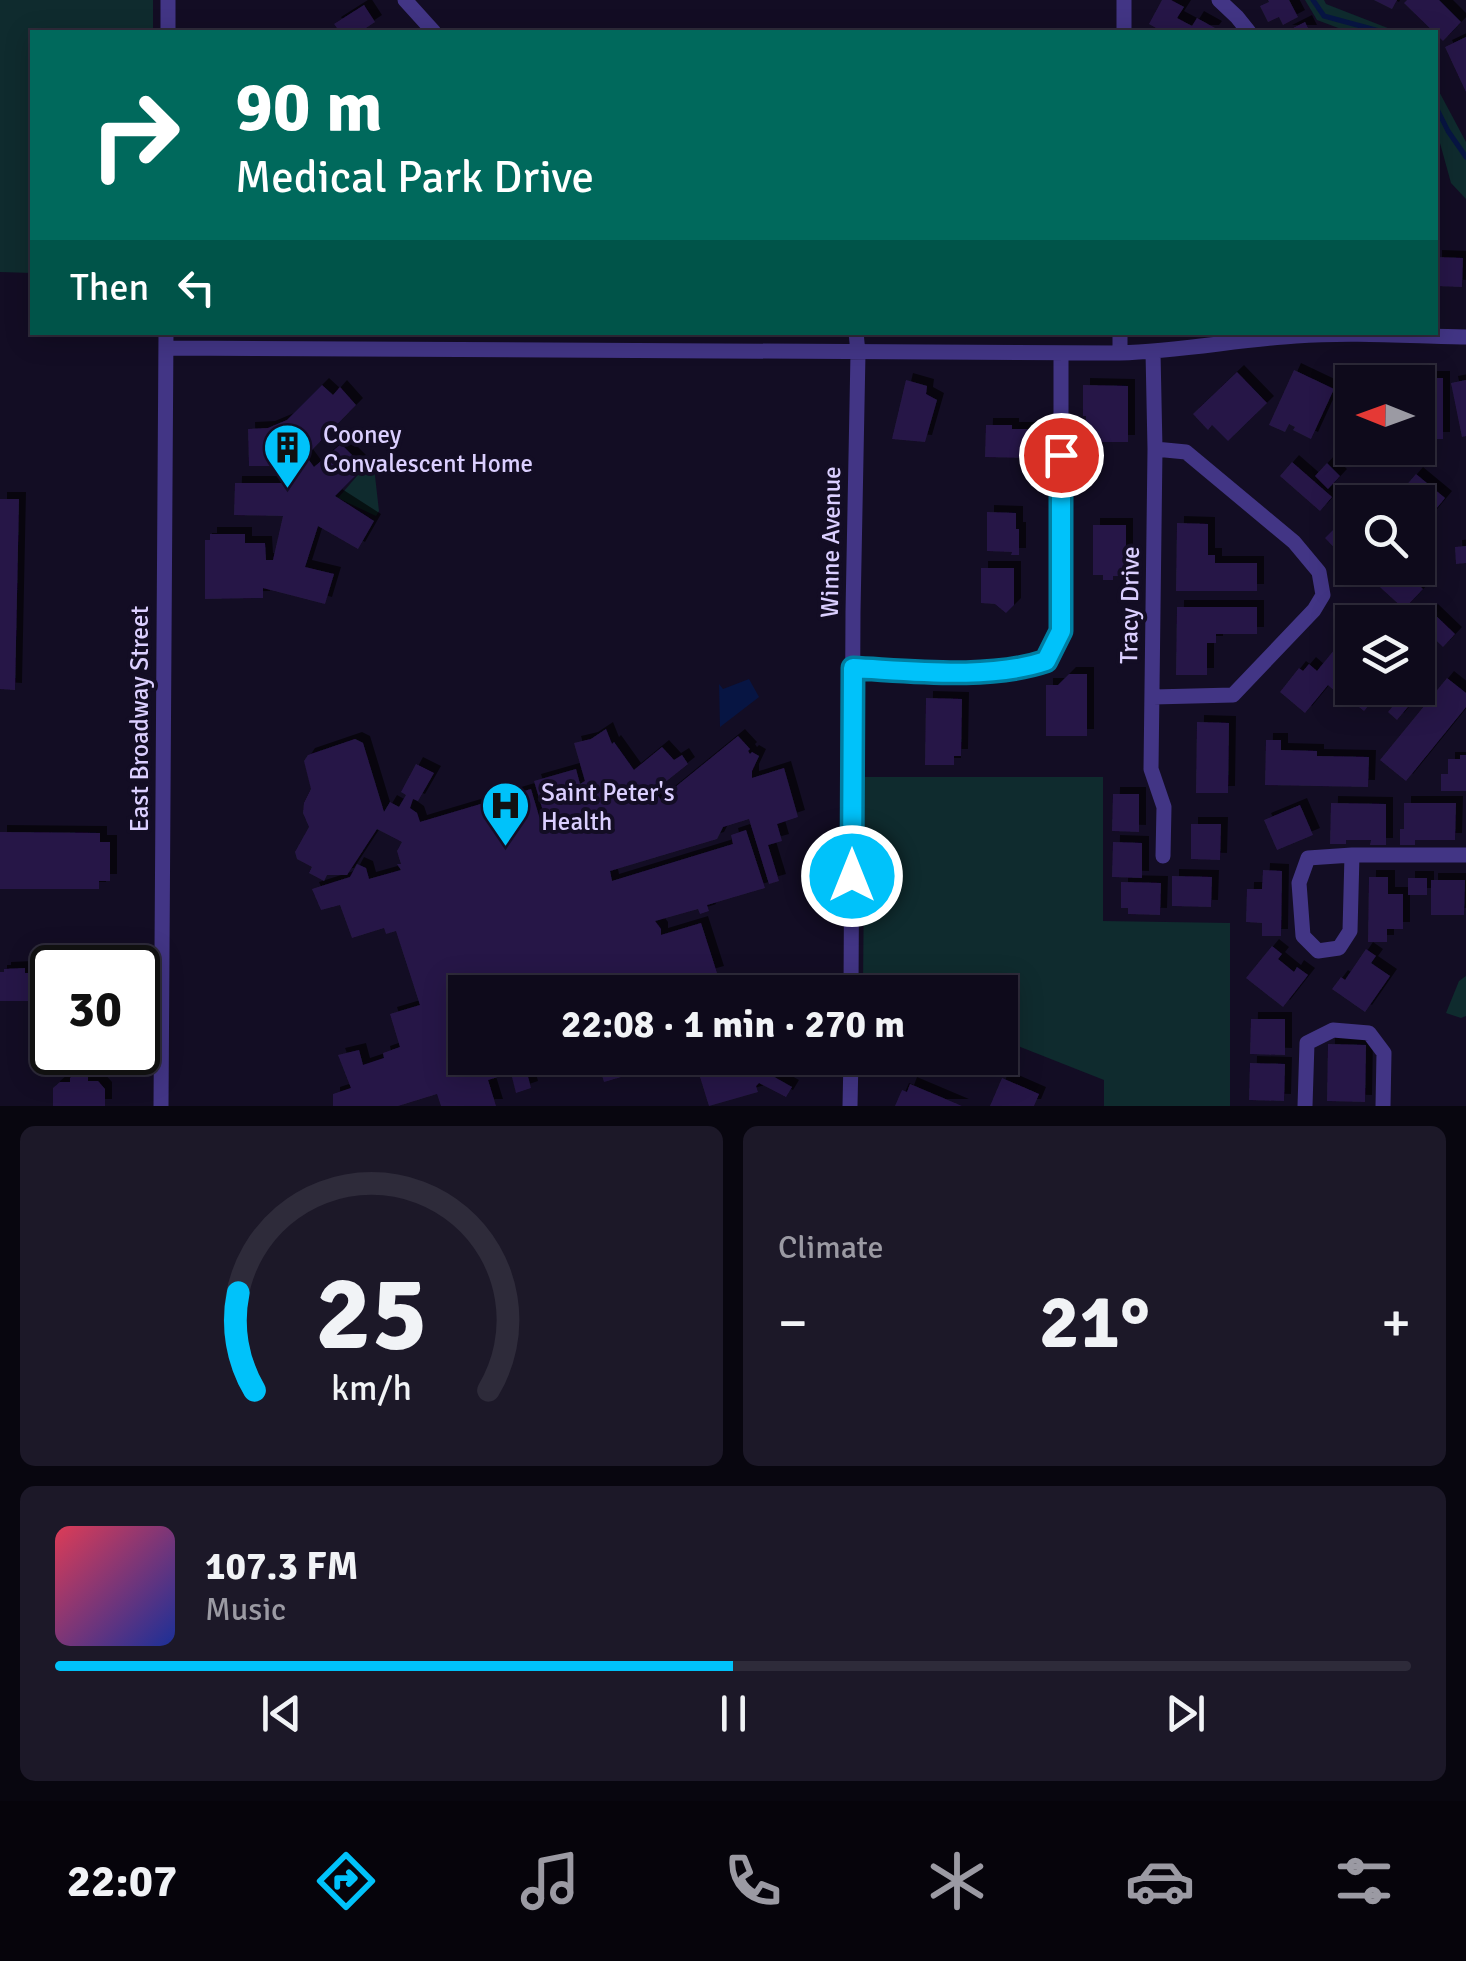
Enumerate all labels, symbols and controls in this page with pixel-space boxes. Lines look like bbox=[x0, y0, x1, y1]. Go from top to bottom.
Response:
text: 90 m bbox=[235, 64, 383, 150]
icon: right bbox=[70, 70, 200, 200]
text: Medical Park Drive bbox=[235, 150, 594, 205]
icon: left bbox=[169, 260, 224, 315]
text: Then bbox=[70, 264, 149, 311]
north arrow bbox=[1335, 365, 1435, 465]
map controls bbox=[1335, 365, 1435, 705]
pin bbox=[1019, 413, 1104, 498]
place label: Cooney Convalescent Home bbox=[323, 419, 533, 479]
building icon: Cooney Convalescent Home bbox=[262, 422, 314, 490]
icon: arrive bbox=[1034, 428, 1089, 483]
street label: Winne Avenue bbox=[814, 466, 847, 618]
button: search bbox=[1335, 485, 1435, 585]
street label: Tracy Drive bbox=[1113, 546, 1146, 664]
street label: East Broadway Street bbox=[124, 605, 155, 832]
button: layers bbox=[1335, 605, 1435, 705]
place label: Saint Peter's Health bbox=[541, 777, 675, 837]
hospital icon: Saint Peter's Health bbox=[480, 780, 532, 848]
position arrow bbox=[800, 824, 904, 928]
speed limit sign: 30 bbox=[30, 945, 160, 1075]
text: 22:08 · 1 min · 270 m bbox=[561, 1001, 905, 1048]
text: Climate bbox=[778, 1228, 884, 1267]
text: 25 bbox=[315, 1250, 428, 1378]
text: 21° bbox=[1039, 1276, 1150, 1369]
text: − bbox=[778, 1289, 808, 1357]
text: + bbox=[1381, 1289, 1411, 1357]
text: km/h bbox=[331, 1366, 412, 1410]
text: 107.3 FM bbox=[205, 1543, 358, 1590]
text: Music bbox=[205, 1590, 286, 1629]
icon: previous bbox=[254, 1686, 309, 1741]
icon: pause bbox=[706, 1686, 761, 1741]
icon: next bbox=[1158, 1686, 1213, 1741]
icon: directions bbox=[311, 1846, 381, 1916]
icon: music bbox=[515, 1846, 585, 1916]
icon: phone bbox=[718, 1846, 788, 1916]
icon: climate bbox=[922, 1846, 992, 1916]
icon: car bbox=[1125, 1846, 1195, 1916]
icon: filters bbox=[1329, 1846, 1399, 1916]
text: 22:07 bbox=[67, 1854, 177, 1909]

